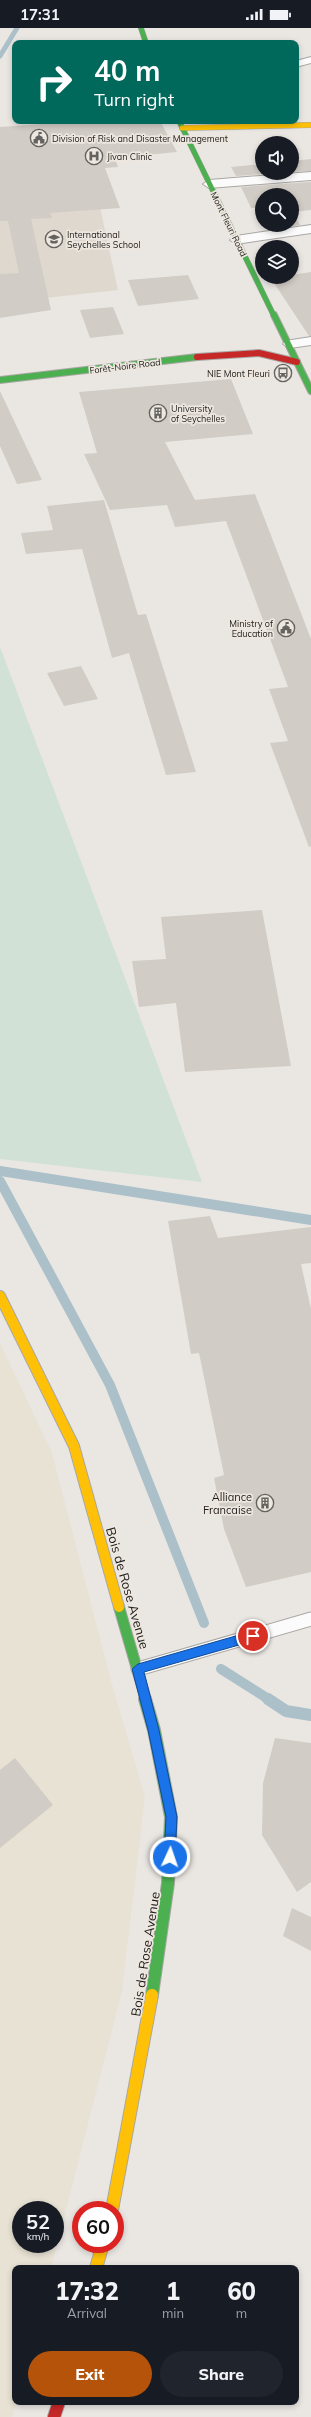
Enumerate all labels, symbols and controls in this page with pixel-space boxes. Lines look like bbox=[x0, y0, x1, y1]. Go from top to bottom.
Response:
text: 17:31 bbox=[20, 5, 60, 24]
text: 40 m bbox=[94, 53, 160, 88]
icon: right bbox=[28, 56, 80, 108]
text: Turn right bbox=[94, 88, 174, 111]
public building icon: Division of Risk and Disaster Management bbox=[29, 128, 49, 148]
place label: Division of Risk and Disaster Management bbox=[52, 133, 228, 144]
map controls bbox=[255, 136, 299, 284]
button: sound bbox=[255, 136, 299, 180]
hospital icon: Jivan Clinic bbox=[84, 146, 104, 166]
place label: Jivan Clinic bbox=[107, 151, 153, 162]
button: search bbox=[255, 188, 299, 232]
street label: Mont Fleuri Road bbox=[209, 190, 249, 258]
school or university icon: International Seychelles School bbox=[44, 229, 64, 249]
place label: International Seychelles School bbox=[67, 229, 141, 251]
button: layers bbox=[255, 240, 299, 284]
street label: Forêt-Noire Road bbox=[89, 356, 161, 376]
bus stop icon: NIE Mont Fleuri bbox=[273, 363, 293, 383]
place label: NIE Mont Fleuri bbox=[207, 368, 270, 379]
building icon: University of Seychelles bbox=[148, 403, 168, 423]
place label: University of Seychelles bbox=[171, 403, 225, 425]
place label: Ministry of Education bbox=[229, 618, 274, 639]
public building icon: Ministry of Education bbox=[276, 618, 296, 638]
place label: Alliance Francaise bbox=[203, 1490, 252, 1517]
building icon: Alliance Francaise bbox=[255, 1493, 275, 1513]
street label: Bois de Rose Avenue bbox=[103, 1525, 153, 1651]
pin bbox=[236, 1619, 270, 1653]
icon: arrive bbox=[242, 1625, 264, 1647]
position arrow bbox=[149, 1836, 191, 1878]
street label: Bois de Rose Avenue bbox=[127, 1891, 163, 2017]
speed limit sign: 60 bbox=[72, 2201, 124, 2253]
text: 52 bbox=[26, 2209, 50, 2234]
text: km/h bbox=[27, 2230, 49, 2243]
text: 17:32 bbox=[55, 2276, 119, 2306]
text: 1 bbox=[166, 2276, 180, 2306]
text: 60 bbox=[227, 2276, 256, 2306]
text: Arrival bbox=[67, 2305, 107, 2321]
text: min bbox=[162, 2305, 184, 2321]
text: m bbox=[236, 2305, 247, 2321]
button: Exit bbox=[28, 2351, 152, 2397]
button: Share bbox=[160, 2351, 283, 2397]

